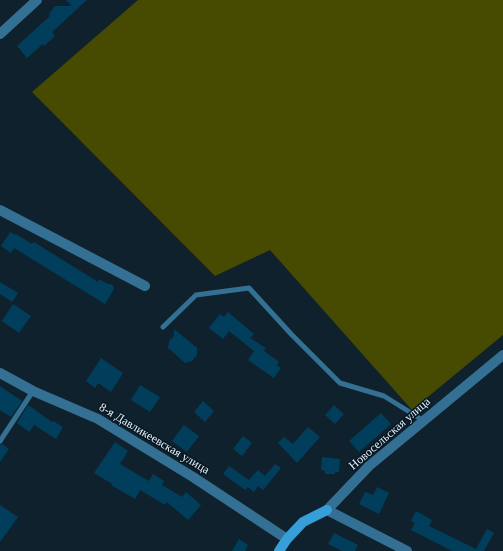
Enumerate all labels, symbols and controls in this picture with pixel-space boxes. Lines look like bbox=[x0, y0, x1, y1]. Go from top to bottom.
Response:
street label: Новосельская улица bbox=[346, 395, 434, 473]
street label: 8-я Давликеевская улица bbox=[96, 400, 212, 478]

